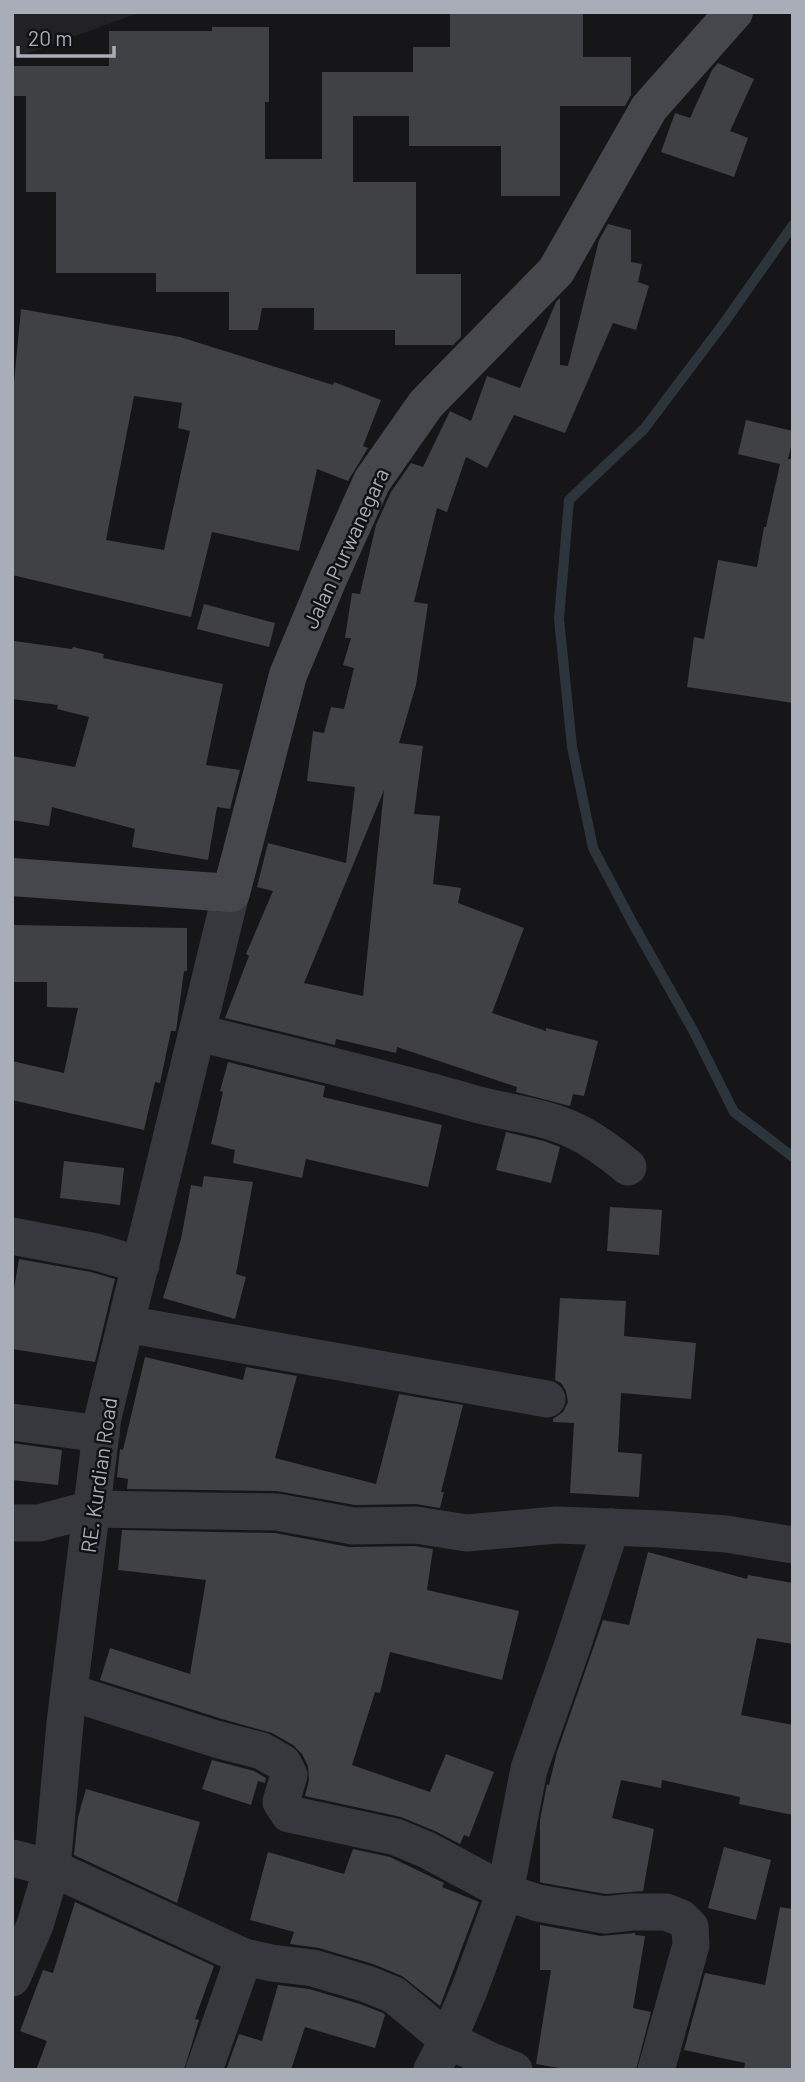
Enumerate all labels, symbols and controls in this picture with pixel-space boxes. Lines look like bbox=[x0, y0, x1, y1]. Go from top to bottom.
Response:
scale bar bbox=[18, 14, 114, 58]
text: 20 m bbox=[28, 25, 73, 50]
street label: Jalan Purwanegara bbox=[297, 464, 393, 632]
street label: RE. Kurdian Road bbox=[75, 1396, 121, 1554]

